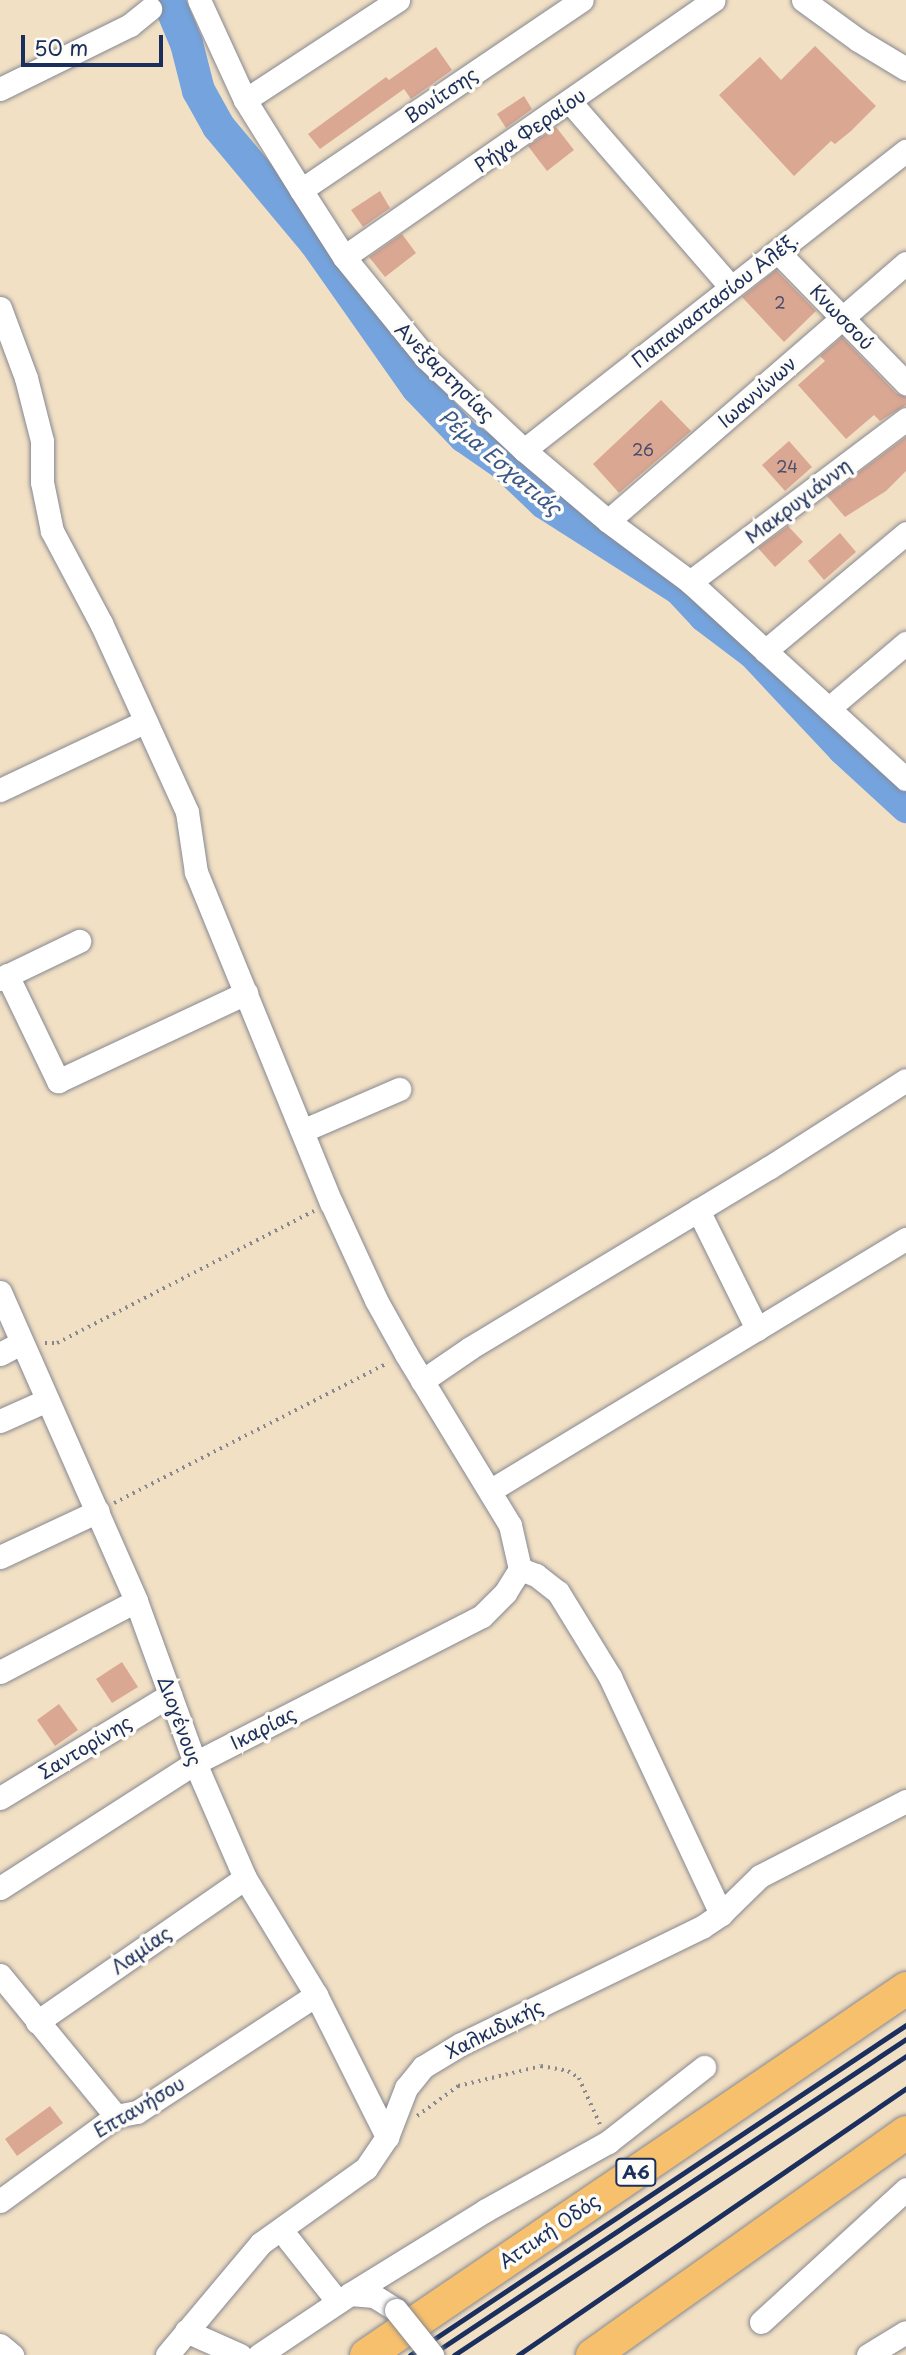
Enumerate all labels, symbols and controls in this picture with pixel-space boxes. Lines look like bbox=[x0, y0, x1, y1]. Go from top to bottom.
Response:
scale bar bbox=[24, 21, 166, 65]
text: 50 m bbox=[34, 31, 88, 63]
street label: Βονίτσης bbox=[400, 62, 482, 128]
street label: Ρήγα Φεραίου bbox=[470, 83, 590, 177]
street label: Παπαναστασίου Αλέξ. bbox=[627, 228, 803, 372]
street label: Κνωσσού bbox=[805, 280, 879, 354]
house number: 2 bbox=[774, 292, 786, 312]
street label: Ανεξαρτησίας bbox=[391, 318, 499, 426]
street label: Ιωαννίνων bbox=[713, 352, 801, 432]
water label: Ρέμα Εσχατιάς bbox=[435, 403, 567, 519]
house number: 26 bbox=[632, 439, 654, 459]
street label: Μακρυγιάννη bbox=[741, 454, 855, 548]
house number: 24 bbox=[776, 456, 798, 476]
street label: Διογένους bbox=[153, 1673, 207, 1769]
street label: Ικαρίας bbox=[226, 1702, 300, 1754]
street label: Σαντορίνης bbox=[34, 1710, 136, 1784]
street label: Λαμίας bbox=[107, 1921, 175, 1979]
street label: Χαλκιδικής bbox=[441, 1995, 547, 2063]
street label: Επτανήσου bbox=[89, 2072, 189, 2142]
road number: Α6 bbox=[615, 2158, 657, 2186]
street label: Αττική Οδός bbox=[494, 2189, 604, 2273]

